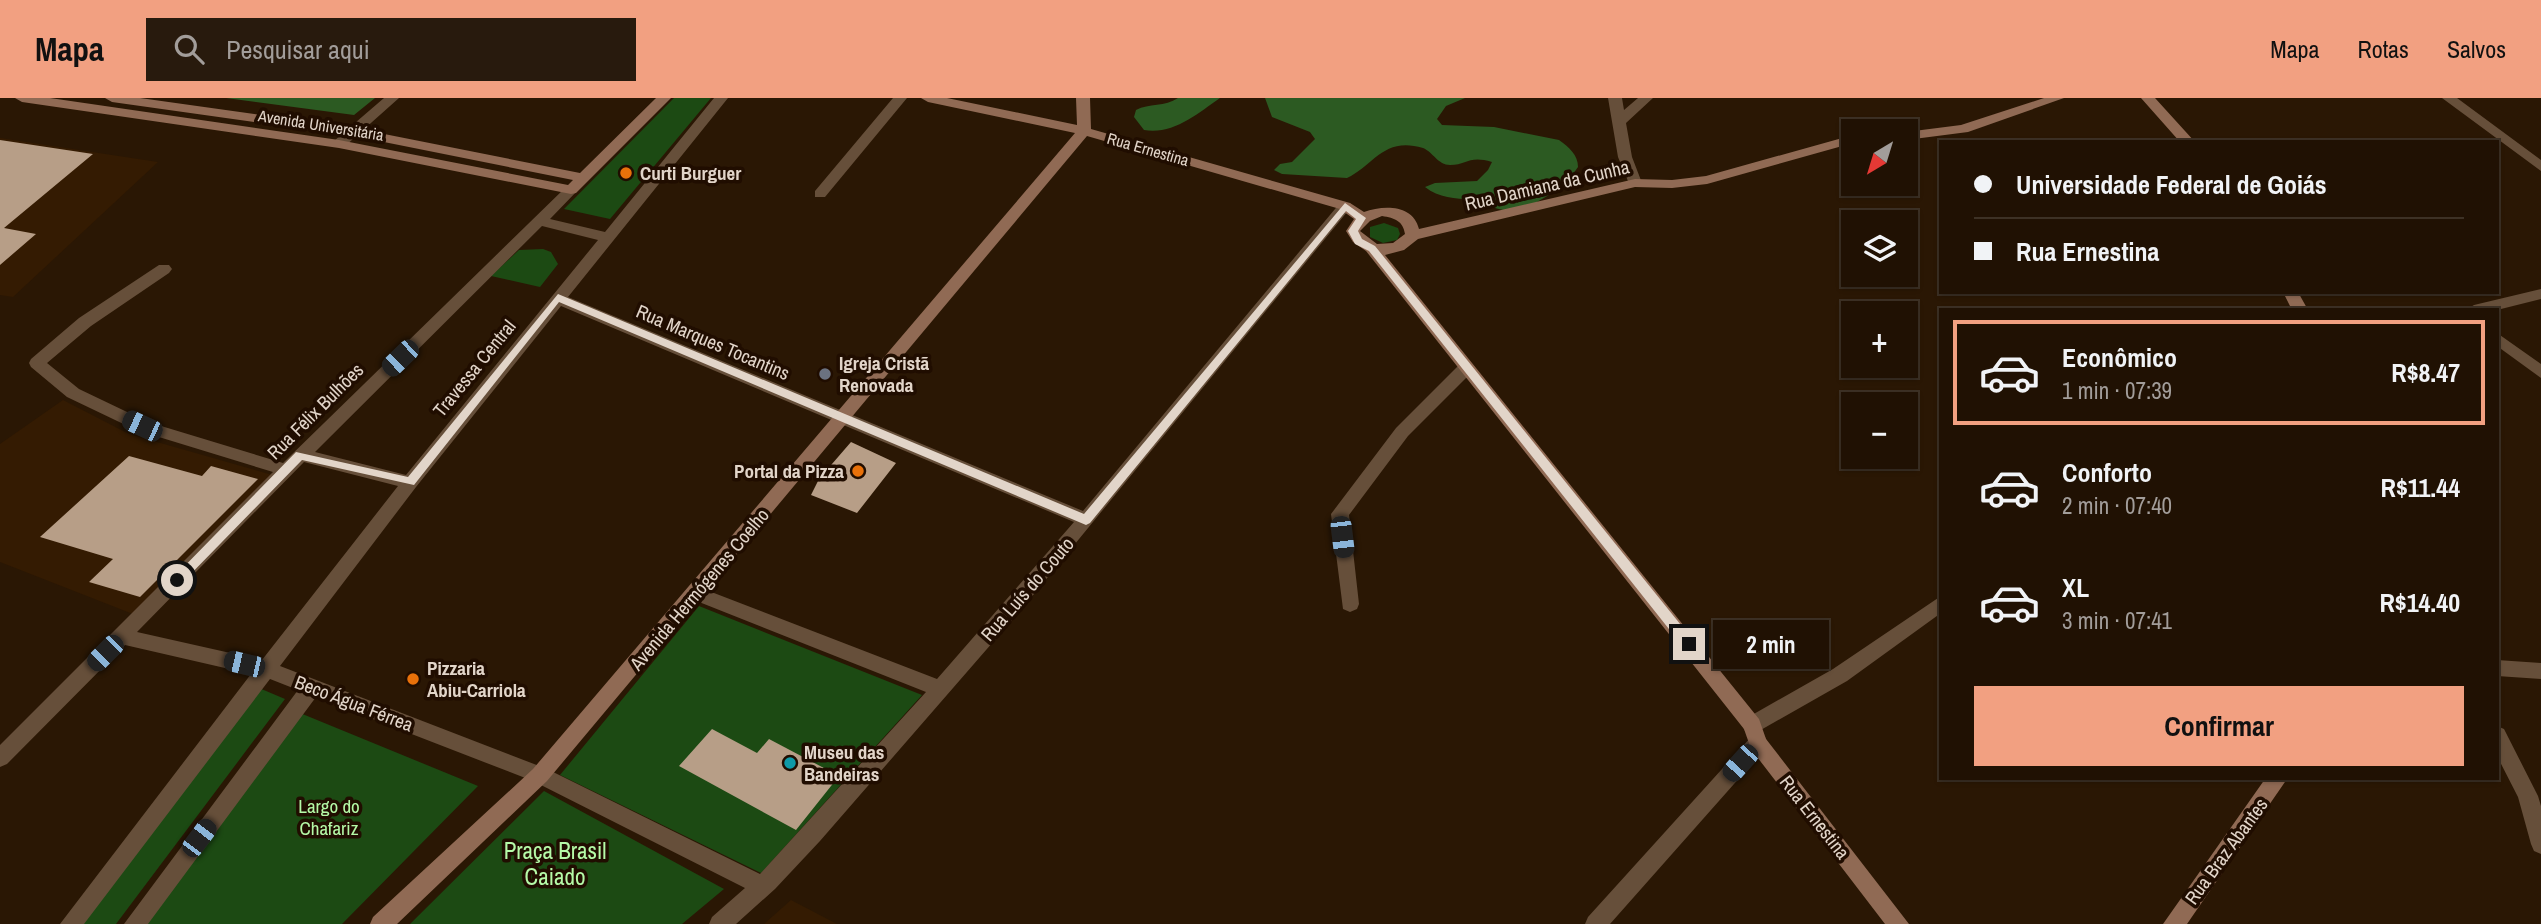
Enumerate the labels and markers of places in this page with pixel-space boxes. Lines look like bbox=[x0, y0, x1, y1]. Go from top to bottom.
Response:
place label: Curti Burguer bbox=[640, 160, 741, 186]
marker: Curti Burguer bbox=[618, 165, 634, 181]
place label: Igreja Cristã Renovada bbox=[839, 350, 929, 398]
marker: Igreja Cristã Renovada bbox=[817, 366, 833, 382]
place label: Portal da Pizza bbox=[734, 458, 844, 484]
marker: Portal da Pizza bbox=[850, 463, 866, 479]
place label: Pizzaria Abiu-Carriola bbox=[427, 655, 526, 703]
marker: Pizzaria Abiu-Carriola bbox=[405, 671, 421, 687]
place label: Museu das Bandeiras bbox=[804, 739, 885, 787]
marker: Museu das Bandeiras bbox=[782, 755, 798, 771]

